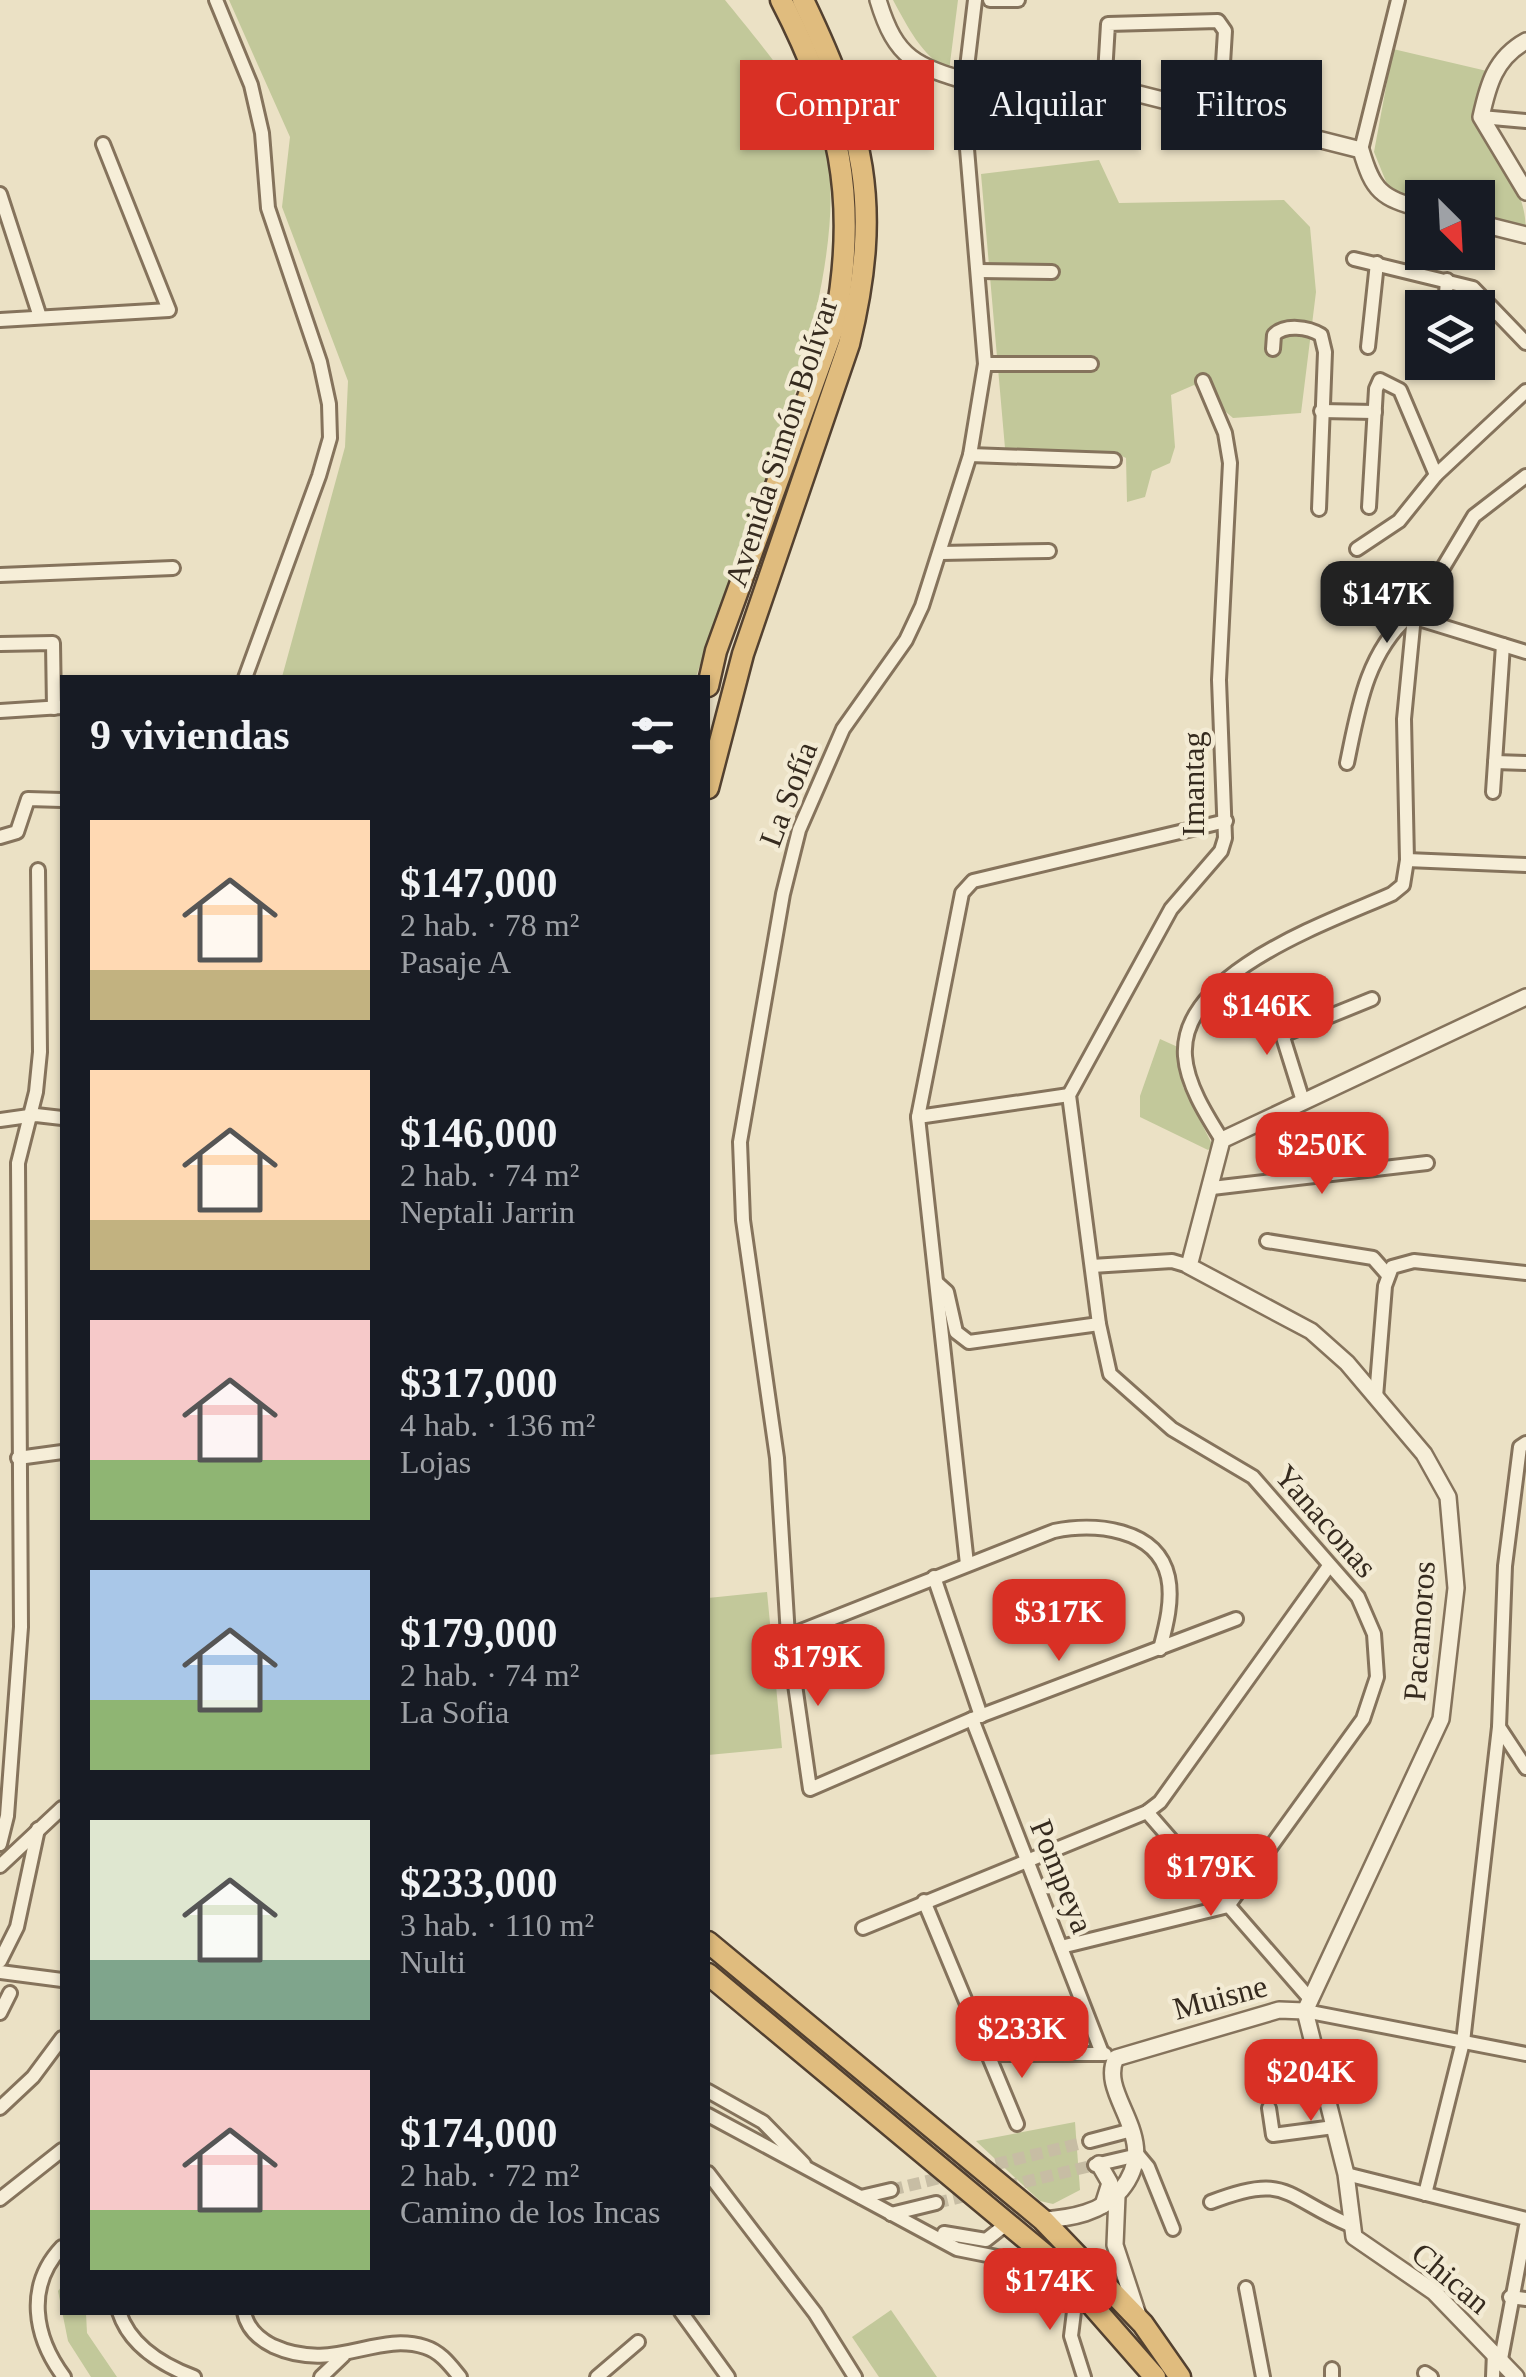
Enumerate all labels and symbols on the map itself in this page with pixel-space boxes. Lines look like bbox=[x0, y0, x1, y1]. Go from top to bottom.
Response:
north arrow bbox=[1405, 180, 1495, 270]
street label: Avenida Simón Bolívar bbox=[717, 293, 845, 591]
pin: $147K bbox=[1317, 561, 1457, 646]
street label: Imantag bbox=[1175, 732, 1211, 836]
street label: La Sofía bbox=[752, 737, 824, 851]
pin: $146K bbox=[1197, 973, 1337, 1058]
pin: $250K bbox=[1252, 1112, 1392, 1197]
street label: Yanaconas bbox=[1267, 1457, 1385, 1585]
street label: Pacamoros bbox=[1396, 1560, 1442, 1702]
pin: $317K bbox=[989, 1579, 1129, 1664]
pin: $179K bbox=[748, 1624, 888, 1709]
street label: Pompeya bbox=[1023, 1814, 1101, 1938]
pin: $179K bbox=[1141, 1834, 1281, 1919]
street label: Muisne bbox=[1169, 1967, 1271, 2027]
pin: $233K bbox=[952, 1996, 1092, 2081]
pin: $204K bbox=[1241, 2039, 1381, 2124]
street label: Chican bbox=[1405, 2235, 1497, 2321]
pin: $174K bbox=[980, 2248, 1120, 2333]

